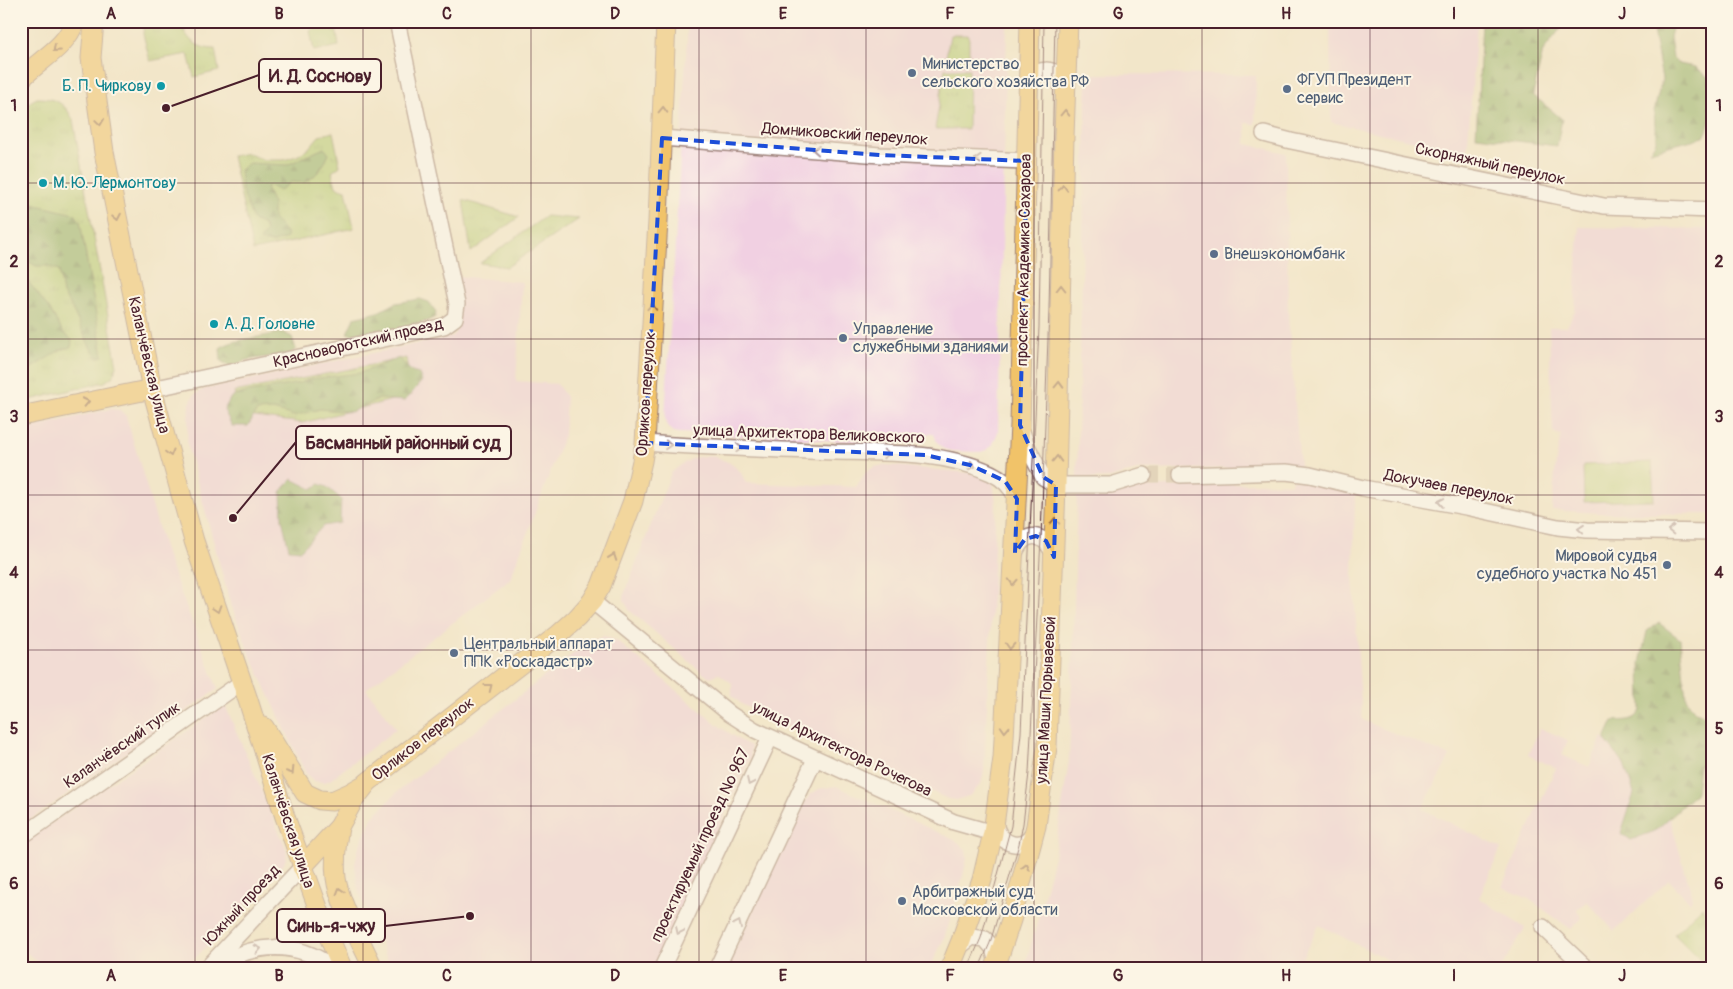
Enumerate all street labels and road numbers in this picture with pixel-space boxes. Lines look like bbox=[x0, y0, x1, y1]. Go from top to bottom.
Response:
street label: Домниковский переулок bbox=[760, 118, 929, 150]
street label: Скорняжный переулок bbox=[1413, 138, 1567, 190]
street label: проспект Академика Сахарова bbox=[1012, 153, 1036, 367]
street label: Каланчёвская улица bbox=[124, 295, 174, 435]
street label: Красноворотский проезд bbox=[271, 314, 445, 372]
street label: Орликов переулок bbox=[632, 331, 660, 457]
street label: улица Архитектора Великовского bbox=[692, 420, 926, 448]
street label: Докучаев переулок bbox=[1382, 464, 1516, 509]
street label: улица Маши Порываевой bbox=[1032, 616, 1060, 785]
street label: Орликов переулок bbox=[368, 693, 478, 785]
street label: улица Архитектора Рочегова bbox=[748, 696, 935, 801]
street label: Каланчёвский тупик bbox=[60, 697, 184, 793]
street label: проектируемый проезд № 967 bbox=[646, 744, 754, 945]
street label: Каланчёвская улица bbox=[257, 751, 319, 891]
street label: Южный проезд bbox=[200, 860, 285, 949]

